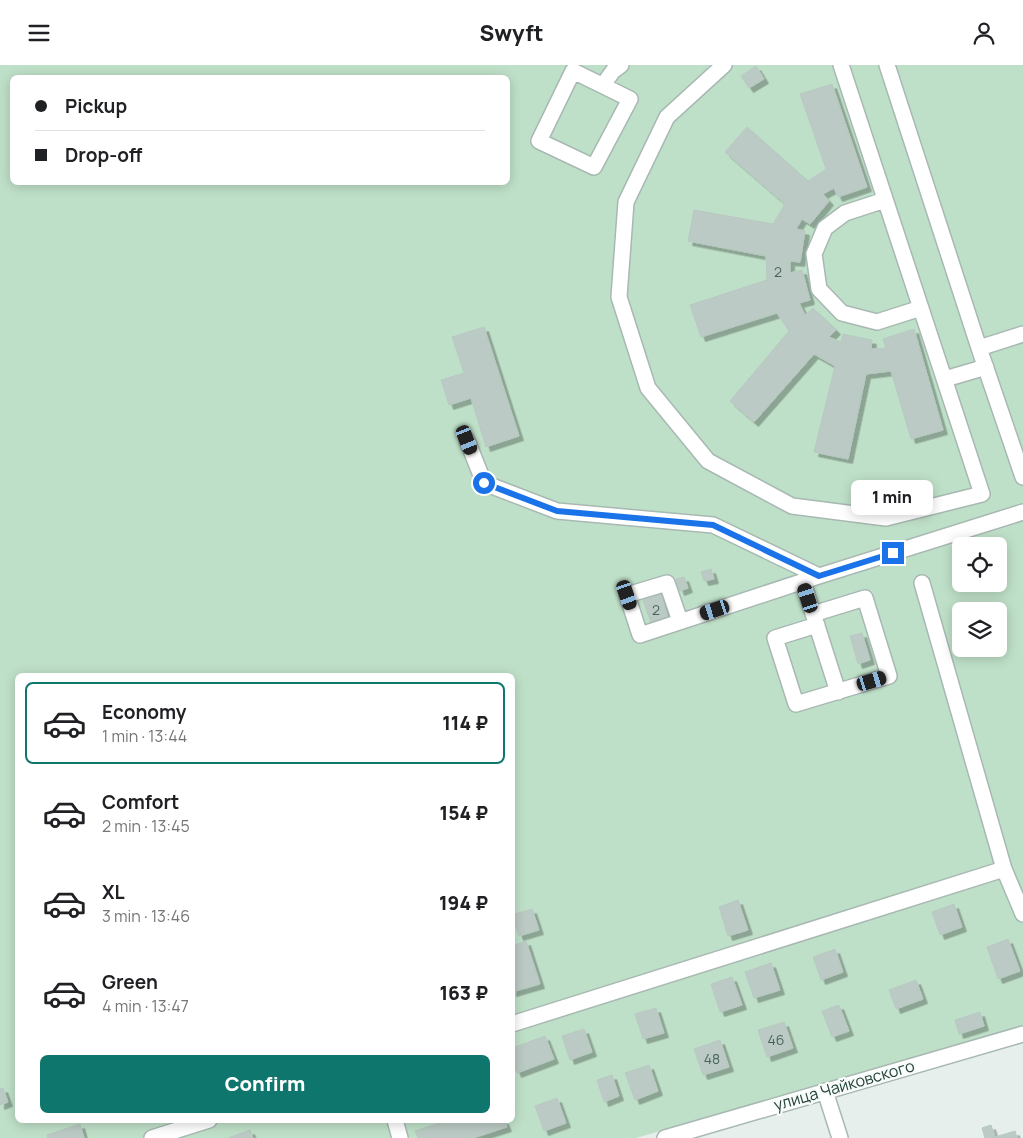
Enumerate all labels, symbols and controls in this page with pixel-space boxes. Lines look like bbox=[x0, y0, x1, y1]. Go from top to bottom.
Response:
text: Swyft bbox=[479, 18, 544, 48]
icon: menu bbox=[25, 19, 53, 47]
icon: person bbox=[970, 19, 998, 47]
text: Pickup bbox=[65, 93, 127, 119]
text: Drop-off bbox=[65, 142, 142, 168]
house number: 2 bbox=[774, 262, 782, 281]
car bbox=[454, 423, 479, 457]
route start bbox=[473, 472, 495, 494]
callout: 1 min bbox=[852, 481, 934, 515]
text: 1 min bbox=[872, 486, 912, 508]
map controls bbox=[952, 537, 1007, 657]
button: locate bbox=[952, 537, 1007, 592]
route end bbox=[882, 542, 904, 564]
car bbox=[615, 578, 638, 612]
car bbox=[796, 581, 819, 615]
car bbox=[698, 598, 731, 622]
house number: 2 bbox=[652, 600, 660, 619]
button: layers bbox=[952, 602, 1007, 657]
car bbox=[855, 669, 888, 693]
text: Economy bbox=[102, 699, 186, 725]
icon: car bbox=[42, 701, 87, 746]
text: 114 ₽ bbox=[442, 710, 488, 736]
text: 1 min · 13:44 bbox=[102, 725, 187, 747]
text: Comfort bbox=[102, 789, 179, 815]
icon: car bbox=[42, 791, 87, 836]
text: 154 ₽ bbox=[440, 800, 488, 826]
text: 2 min · 13:45 bbox=[102, 815, 190, 837]
text: XL bbox=[102, 879, 125, 905]
icon: car bbox=[42, 881, 87, 926]
text: 194 ₽ bbox=[439, 890, 488, 916]
text: 3 min · 13:46 bbox=[102, 905, 190, 927]
text: Green bbox=[102, 969, 158, 995]
icon: car bbox=[42, 971, 87, 1016]
text: 163 ₽ bbox=[439, 980, 488, 1006]
text: 4 min · 13:47 bbox=[102, 995, 189, 1017]
house number: 46 bbox=[768, 1030, 784, 1049]
house number: 48 bbox=[704, 1049, 720, 1068]
street label: улица Чайковского bbox=[771, 1054, 917, 1116]
button: Confirm bbox=[40, 1055, 490, 1113]

